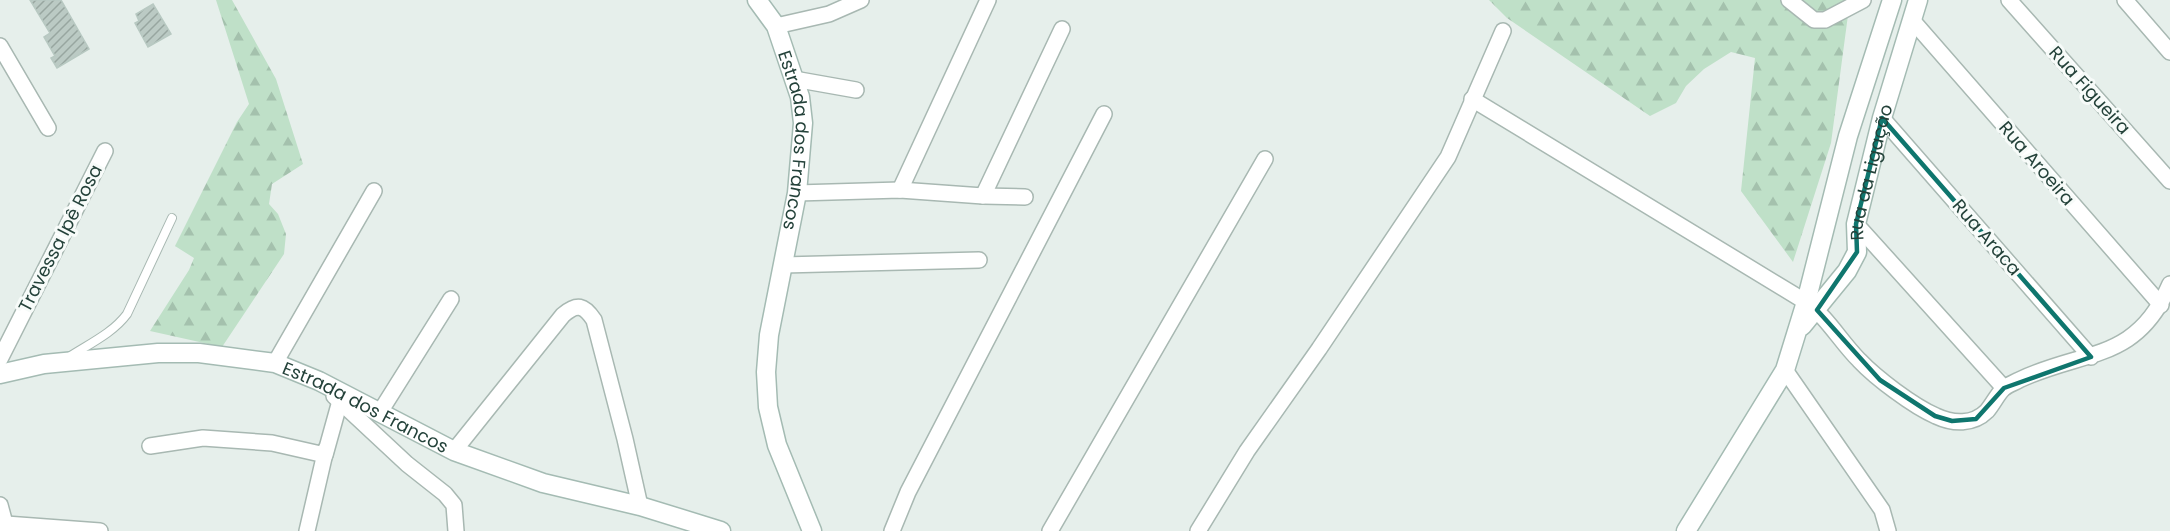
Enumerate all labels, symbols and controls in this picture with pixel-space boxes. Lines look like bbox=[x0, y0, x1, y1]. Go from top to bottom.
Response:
street label: Rua Figueira bbox=[2044, 40, 2136, 140]
street label: Estrada dos Francos bbox=[773, 47, 816, 232]
street label: Rua da Ligação bbox=[1843, 101, 1898, 241]
street label: Rua Aroeira bbox=[1993, 115, 2081, 211]
street label: Travessa Ipê Rosa bbox=[12, 160, 108, 316]
street label: Rua Araca bbox=[1947, 193, 2027, 281]
street label: Estrada dos Francos bbox=[279, 355, 453, 459]

